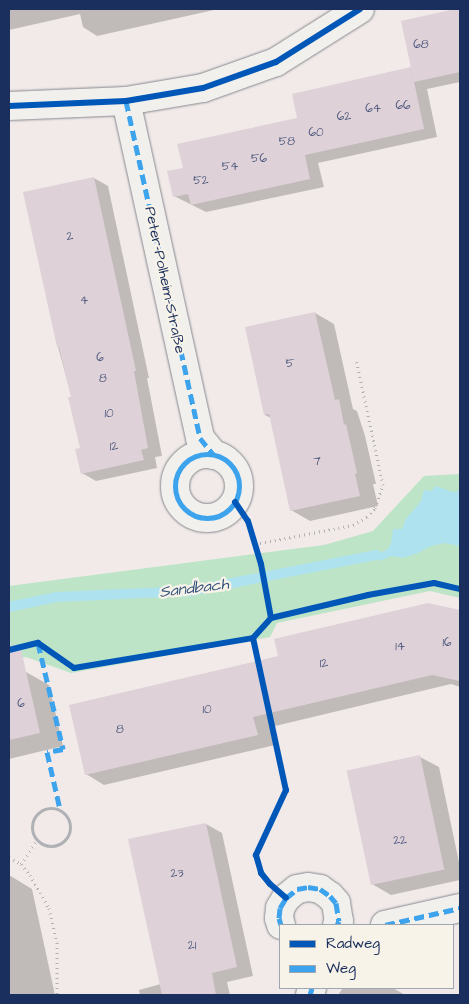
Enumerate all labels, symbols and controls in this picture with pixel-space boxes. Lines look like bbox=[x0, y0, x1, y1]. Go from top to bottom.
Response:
house number: 68 bbox=[413, 38, 429, 52]
house number: 66 bbox=[395, 99, 411, 113]
house number: 64 bbox=[365, 102, 381, 116]
house number: 62 bbox=[337, 110, 351, 124]
house number: 60 bbox=[308, 126, 324, 140]
house number: 58 bbox=[279, 135, 295, 149]
house number: 56 bbox=[251, 152, 267, 166]
house number: 54 bbox=[222, 160, 238, 174]
house number: 52 bbox=[193, 174, 209, 188]
street label: Peter-Polheim-Straße bbox=[141, 205, 189, 355]
house number: 2 bbox=[67, 230, 73, 244]
house number: 4 bbox=[80, 294, 88, 308]
house number: 6 bbox=[96, 351, 104, 365]
house number: 5 bbox=[286, 357, 294, 371]
house number: 8 bbox=[99, 372, 107, 386]
house number: 10 bbox=[104, 407, 114, 421]
house number: 12 bbox=[110, 440, 118, 454]
house number: 7 bbox=[313, 455, 321, 469]
water label: Sandbach bbox=[158, 574, 230, 602]
house number: 16 bbox=[442, 636, 452, 650]
house number: 14 bbox=[395, 640, 405, 654]
house number: 12 bbox=[320, 657, 328, 671]
house number: 6 bbox=[17, 697, 25, 711]
house number: 10 bbox=[202, 703, 212, 717]
house number: 8 bbox=[116, 723, 124, 737]
house number: 22 bbox=[393, 834, 407, 848]
house number: 23 bbox=[171, 867, 183, 881]
legend bbox=[279, 924, 454, 989]
text: Radweg bbox=[326, 933, 380, 954]
house number: 21 bbox=[188, 939, 196, 953]
text: Weg bbox=[326, 958, 356, 979]

